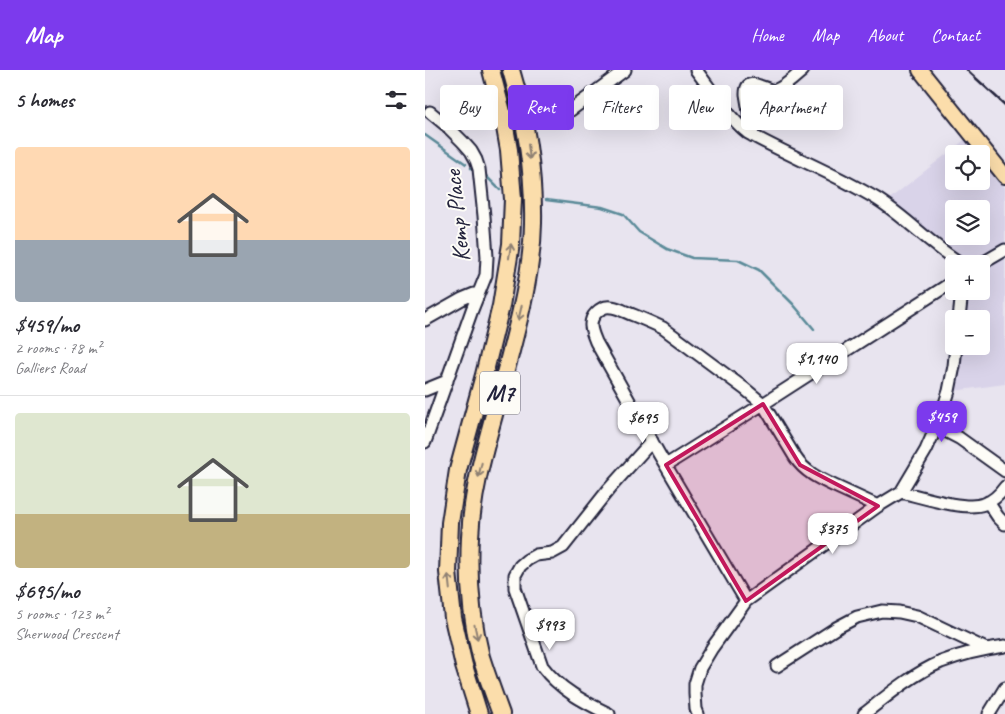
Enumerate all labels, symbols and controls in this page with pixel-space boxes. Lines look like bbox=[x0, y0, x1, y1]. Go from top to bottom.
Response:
text: Map bbox=[25, 20, 62, 50]
text: Home bbox=[751, 24, 784, 46]
text: Map bbox=[812, 24, 839, 46]
text: About bbox=[867, 24, 903, 46]
text: Contact bbox=[931, 24, 980, 46]
chip: Buy bbox=[440, 85, 498, 130]
chip: Rent bbox=[508, 85, 574, 130]
chip: Filters bbox=[584, 85, 659, 130]
chip: New bbox=[669, 85, 731, 130]
chip: Apartment bbox=[741, 85, 843, 130]
icon: filters bbox=[382, 86, 410, 114]
text: 5 homes bbox=[15, 87, 74, 113]
one-way arrow bbox=[524, 143, 534, 159]
map controls bbox=[945, 145, 990, 355]
button: locate bbox=[945, 145, 990, 190]
street label: Kemp Place bbox=[436, 167, 478, 263]
icon: home bbox=[168, 180, 258, 270]
button: layers bbox=[945, 200, 990, 245]
one-way arrow bbox=[505, 243, 515, 259]
button: + bbox=[945, 255, 990, 300]
one-way arrow bbox=[515, 305, 524, 321]
button: − bbox=[945, 310, 990, 355]
text: $459/mo bbox=[15, 312, 79, 338]
text: 2 rooms · 78 m² bbox=[15, 338, 101, 358]
pin: $1,140 bbox=[776, 342, 858, 385]
text: $1,140 bbox=[797, 349, 837, 369]
text: Galliers Road bbox=[15, 358, 85, 378]
road number: M7 bbox=[480, 372, 520, 414]
pin: $459 bbox=[912, 400, 972, 443]
pin: $695 bbox=[613, 402, 673, 444]
text: $459 bbox=[928, 407, 956, 427]
text: $695 bbox=[629, 408, 657, 428]
icon: home bbox=[168, 445, 258, 535]
one-way arrow bbox=[475, 462, 484, 478]
pin: $375 bbox=[803, 512, 863, 555]
text: $375 bbox=[819, 519, 847, 539]
one-way arrow bbox=[444, 574, 454, 590]
text: $695/mo bbox=[15, 578, 80, 604]
text: 5 rooms · 123 m² bbox=[15, 604, 109, 624]
pin: $993 bbox=[520, 608, 580, 651]
text: $993 bbox=[536, 615, 564, 635]
one-way arrow bbox=[472, 623, 481, 639]
text: Sherwood Crescent bbox=[15, 624, 119, 644]

